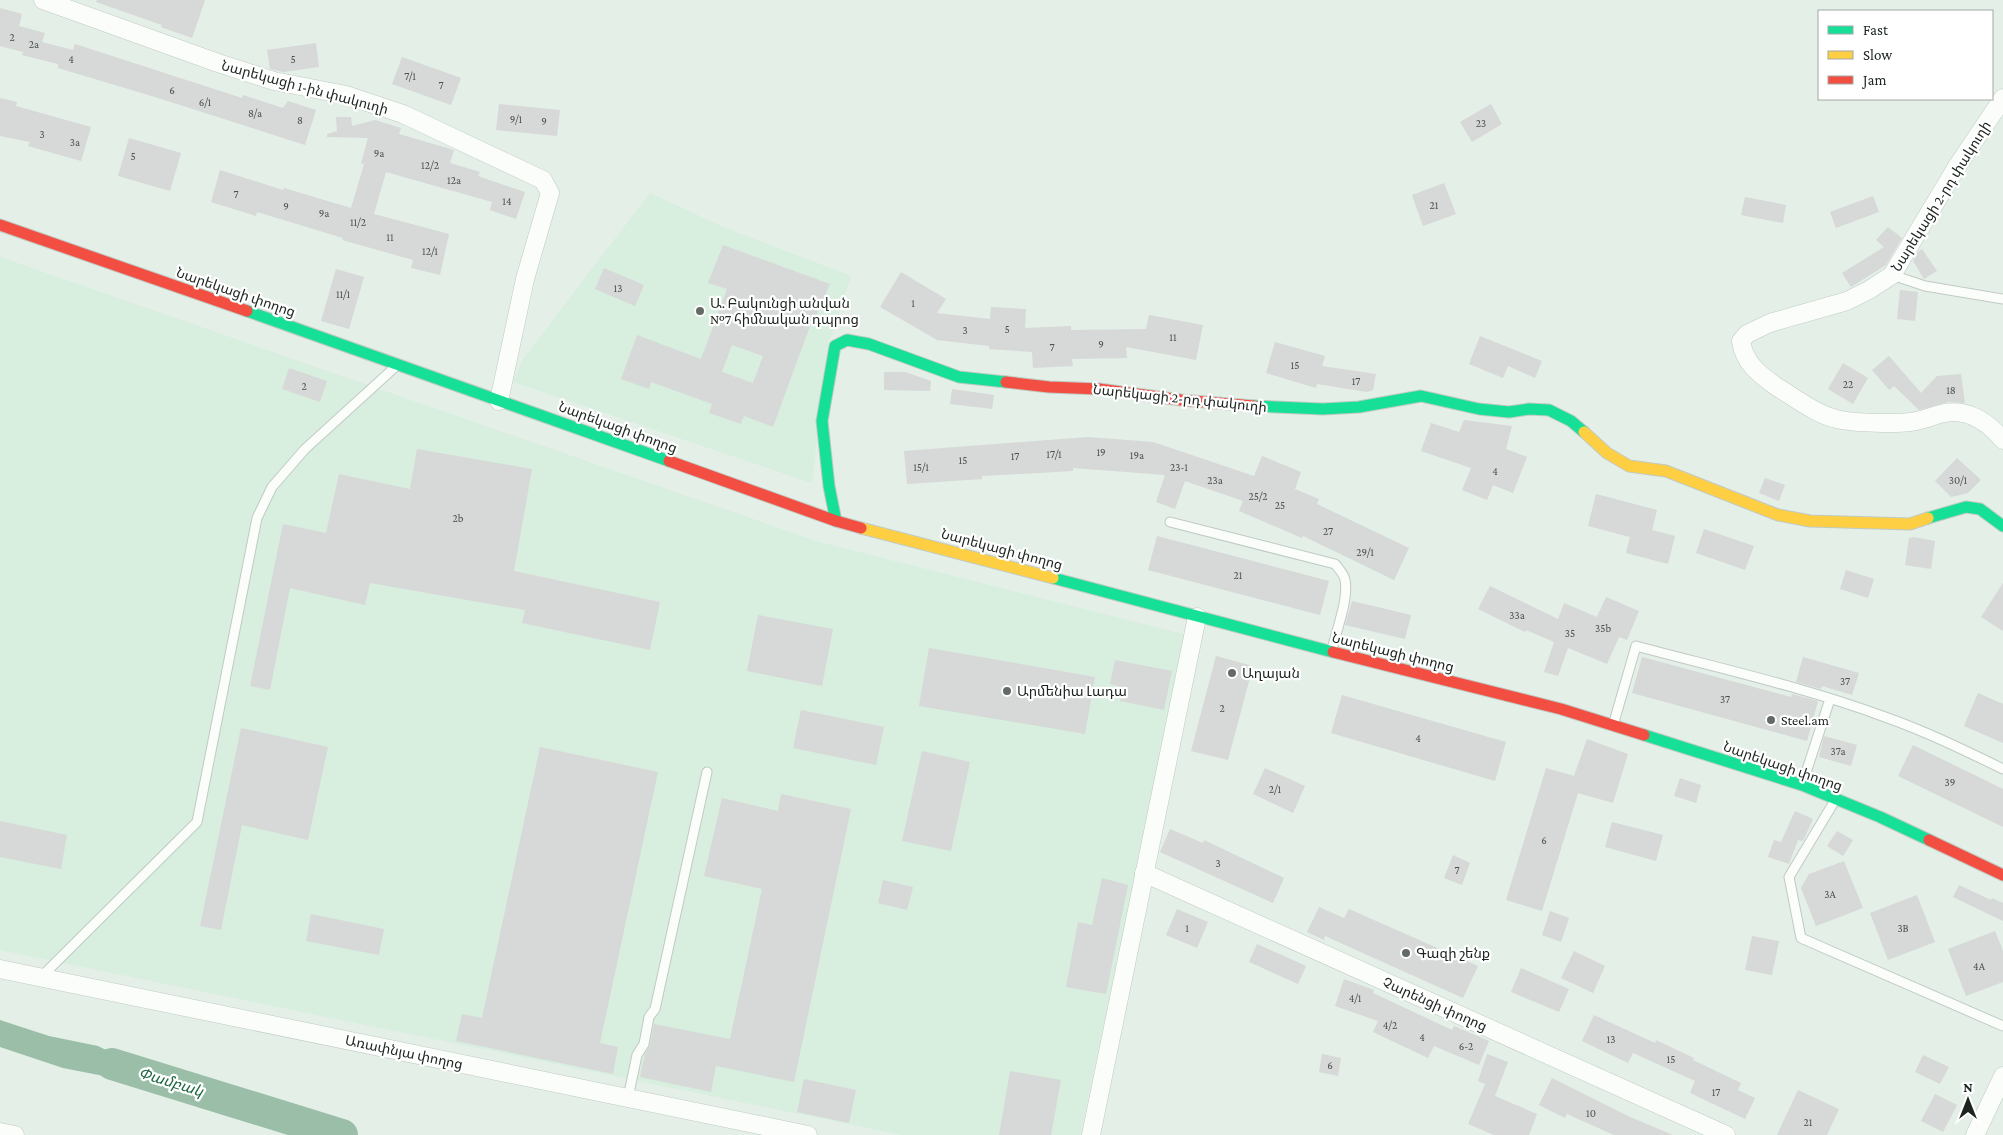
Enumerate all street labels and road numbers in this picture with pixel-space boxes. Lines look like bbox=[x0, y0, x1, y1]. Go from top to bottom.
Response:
street label: Նարեկացի 1-ին փակուղի bbox=[220, 57, 390, 117]
street label: Նարեկացի 2-րդ փակուղի bbox=[1888, 118, 1994, 274]
street label: Նարեկացի փողոց bbox=[174, 264, 298, 320]
street label: Նարեկացի 2-րդ փակուղի bbox=[1092, 381, 1268, 415]
street label: Նարեկացի փողոց bbox=[556, 398, 680, 456]
street label: Նարեկացի փողոց bbox=[939, 525, 1065, 573]
street label: Նարեկացի փողոց bbox=[1330, 629, 1456, 675]
street label: Նարեկացի փողոց bbox=[1721, 738, 1845, 794]
street label: Չարենցի փողոց bbox=[1380, 974, 1490, 1034]
street label: Առափնյա փողոց bbox=[344, 1032, 464, 1072]

